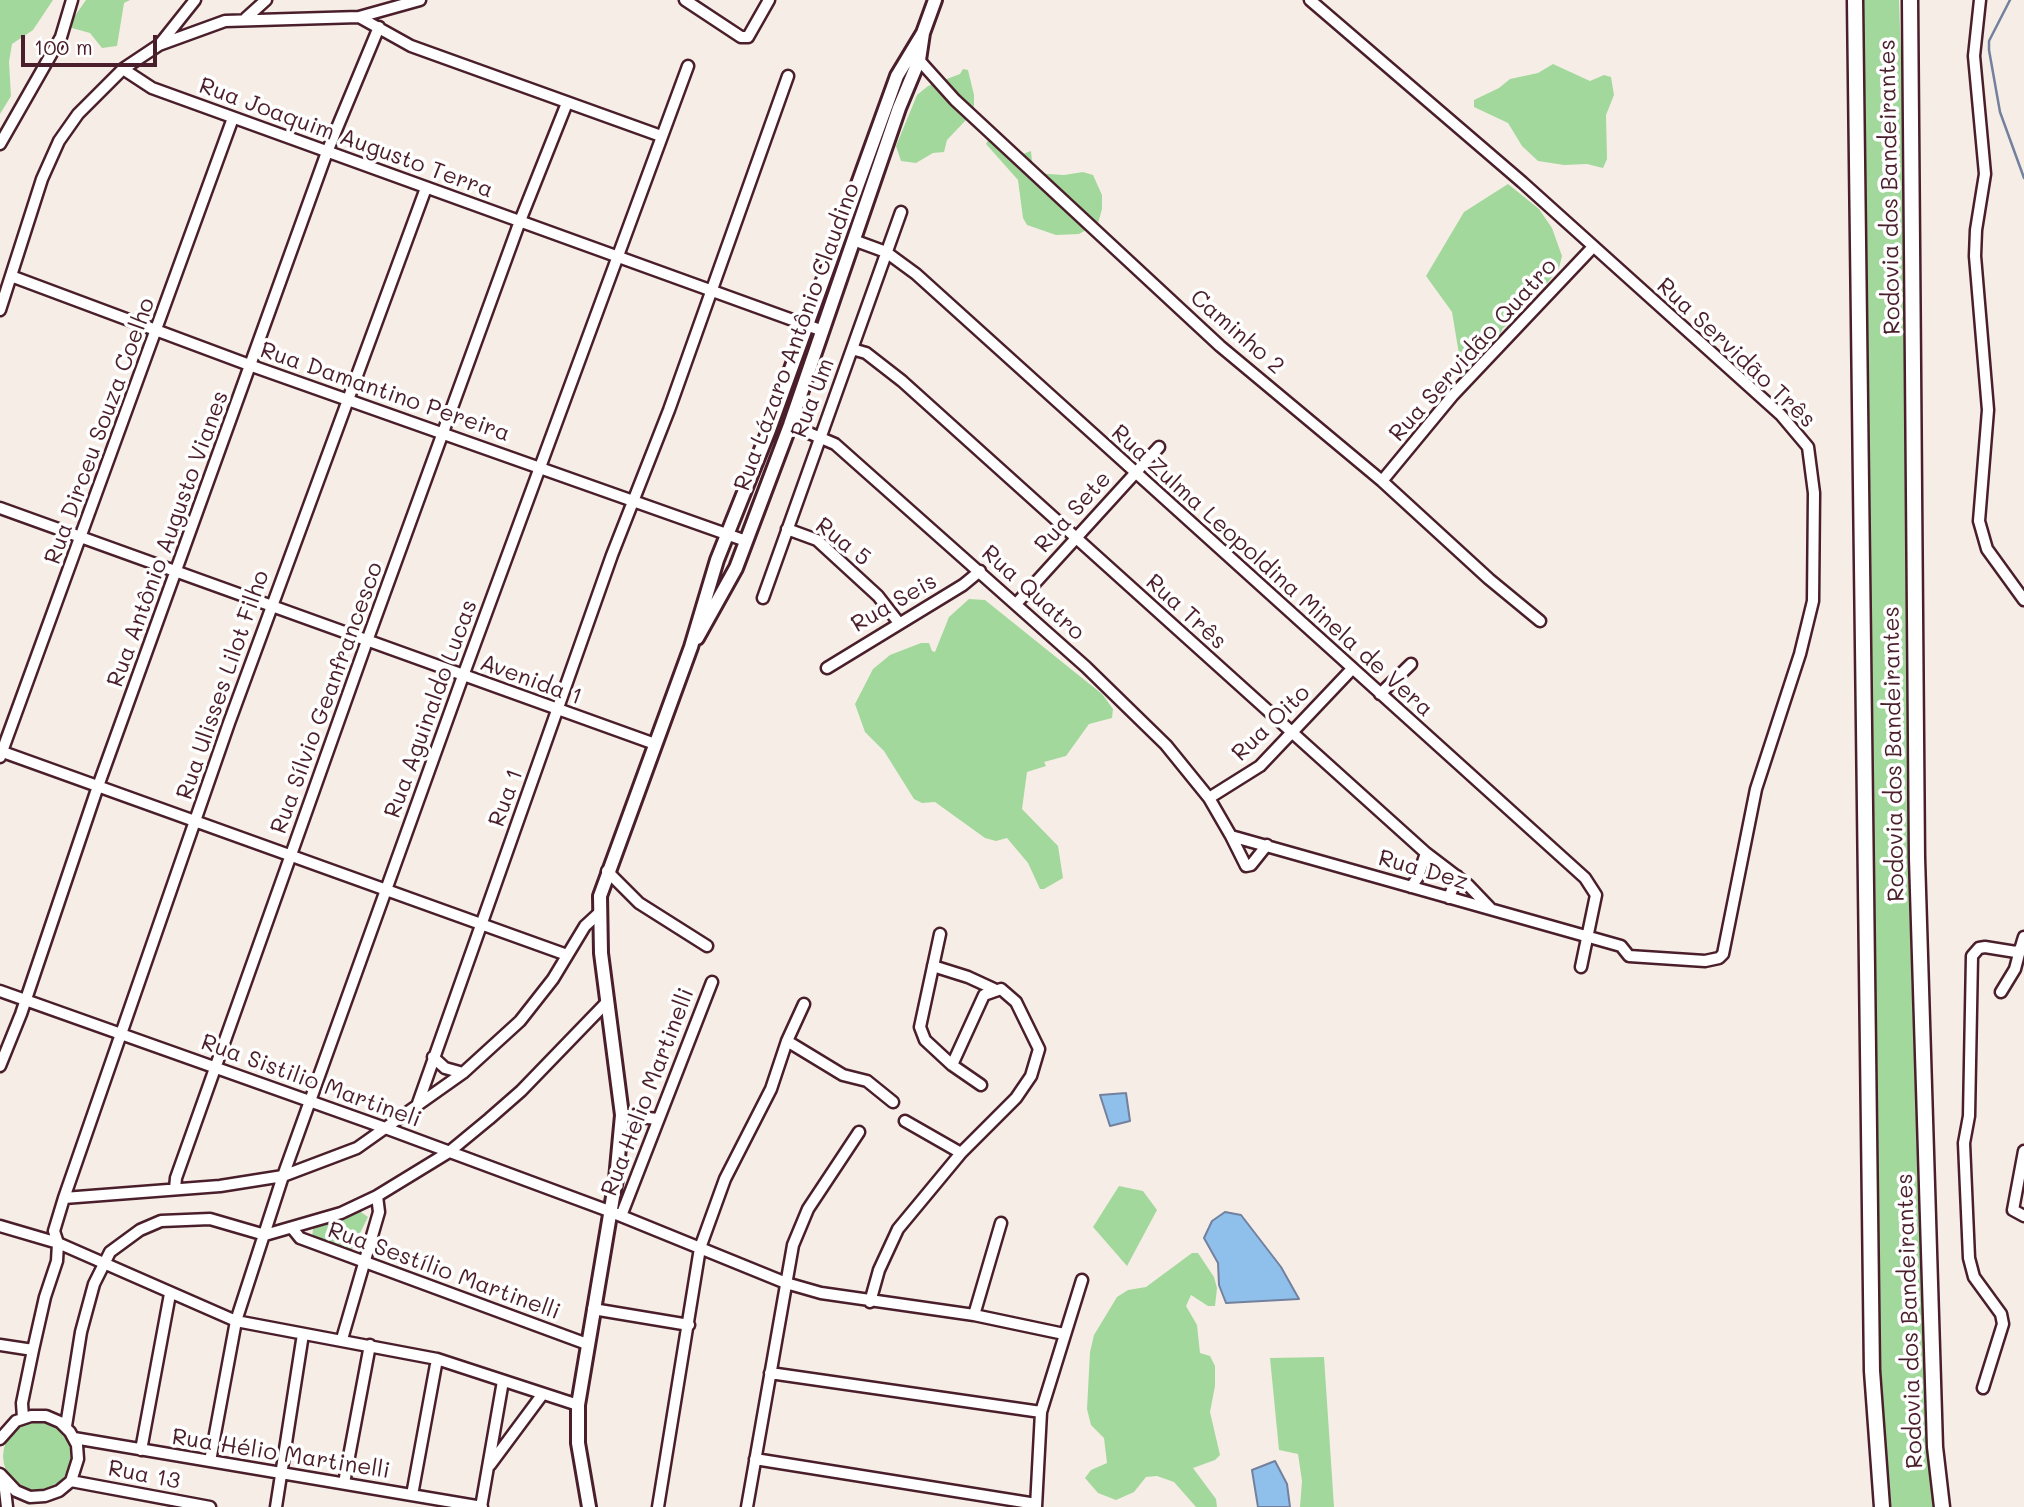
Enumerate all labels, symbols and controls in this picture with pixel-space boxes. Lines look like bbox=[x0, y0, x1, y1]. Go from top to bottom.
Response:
scale bar bbox=[24, 21, 161, 65]
text: 100 m bbox=[34, 33, 93, 60]
street label: Rodovia dos Bandeirantes bbox=[1874, 39, 1906, 335]
street label: Rua Joaquim Augusto Terra bbox=[195, 72, 497, 204]
street label: Rua Lázaro Antônio Claudino bbox=[728, 179, 866, 495]
street label: Rua Servidão Quatro bbox=[1383, 253, 1563, 447]
street label: Rua Servidão Três bbox=[1651, 272, 1821, 434]
street label: Caminho 2 bbox=[1184, 284, 1290, 380]
street label: Rua Dirceu Souza Coelho bbox=[39, 294, 161, 568]
street label: Rua Damantino Pereira bbox=[256, 336, 514, 448]
street label: Rua Um bbox=[785, 354, 841, 442]
street label: Rua Antônio Augusto Vianes bbox=[101, 387, 235, 691]
street label: Rua Zulma Leopoldina Minela de Vera bbox=[1105, 419, 1439, 723]
street label: Rua Sete bbox=[1029, 465, 1117, 559]
street label: Rua 5 bbox=[810, 512, 876, 572]
street label: Rua Quatro bbox=[976, 540, 1090, 646]
street label: Rua Sílvio Geanfrancesco bbox=[265, 558, 389, 838]
street label: Rua Ulisses Lilot Filho bbox=[171, 567, 275, 803]
street label: Rua Seis bbox=[846, 567, 942, 639]
street label: Rua Três bbox=[1140, 569, 1232, 655]
street label: Rua Aguinaldo Lucas bbox=[379, 596, 483, 822]
street label: Rodovia dos Bandeirantes bbox=[1878, 606, 1910, 902]
street label: Avenida 1 bbox=[476, 649, 586, 711]
street label: Rua Oito bbox=[1226, 679, 1316, 767]
street label: Rua 1 bbox=[483, 765, 529, 831]
street label: Rua Dez bbox=[1375, 844, 1471, 896]
street label: Rua Helio Martinelli bbox=[596, 984, 700, 1200]
street label: Rua Sistilio Martineli bbox=[197, 1028, 425, 1134]
street label: Rodovia dos Bandeirantes bbox=[1891, 1173, 1929, 1469]
street label: Rua Sestílio Martinelli bbox=[324, 1216, 564, 1326]
street label: Rua Hélio Martinelli bbox=[170, 1423, 392, 1485]
street label: Rua 13 bbox=[106, 1455, 182, 1495]

